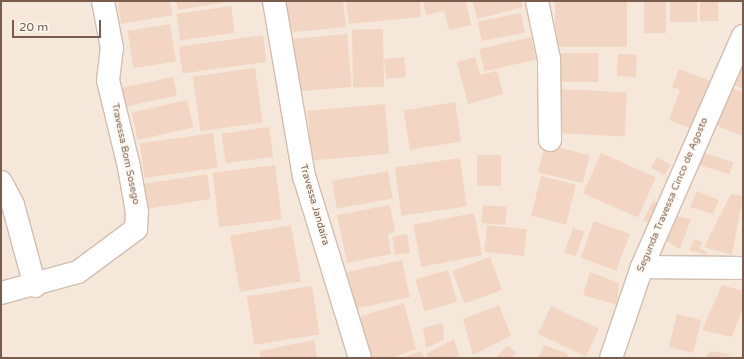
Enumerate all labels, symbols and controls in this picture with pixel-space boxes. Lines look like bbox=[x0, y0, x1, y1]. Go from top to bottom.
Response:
scale bar bbox=[14, 12, 103, 38]
text: 20 m bbox=[19, 20, 48, 34]
street label: Travessa Bom Sosego bbox=[108, 102, 142, 206]
street label: Segunda Travessa Cinco de Agosto bbox=[635, 116, 711, 274]
street label: Travessa Jandaíra bbox=[297, 163, 331, 247]

